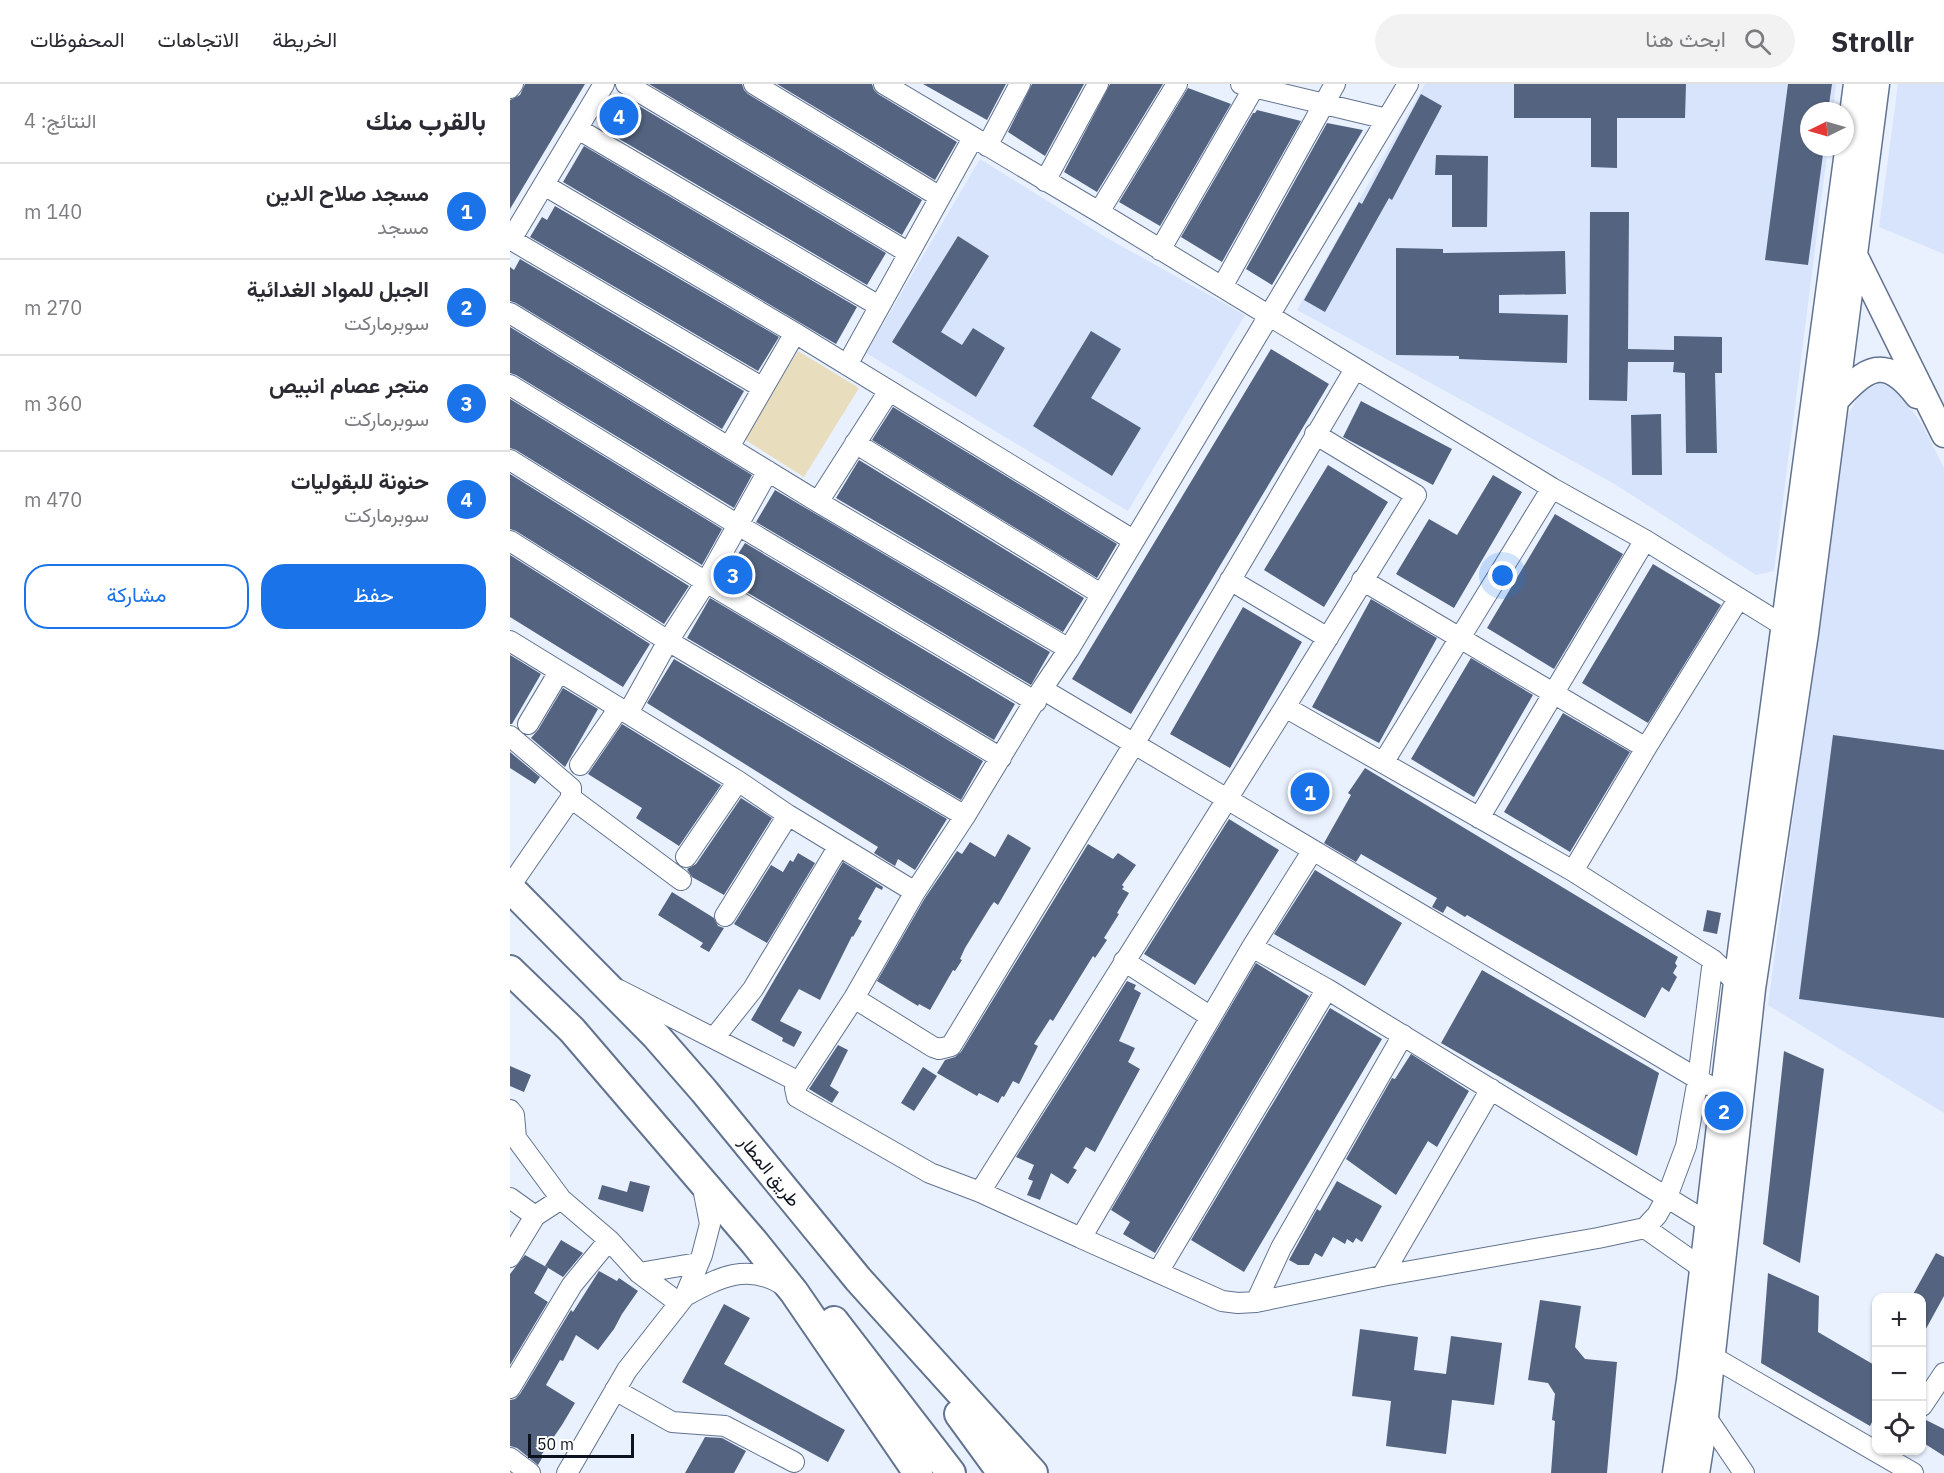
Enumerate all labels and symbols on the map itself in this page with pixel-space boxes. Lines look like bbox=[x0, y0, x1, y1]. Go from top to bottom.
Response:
pin: 4 bbox=[600, 93, 638, 138]
north arrow bbox=[1800, 102, 1854, 156]
pin: 3 bbox=[714, 552, 752, 598]
your location bbox=[1488, 561, 1517, 590]
pin: 1 bbox=[1290, 770, 1330, 814]
pin: 2 bbox=[1704, 1088, 1744, 1134]
street label: طريق المطار bbox=[734, 1130, 806, 1211]
scale bar bbox=[528, 1431, 634, 1458]

